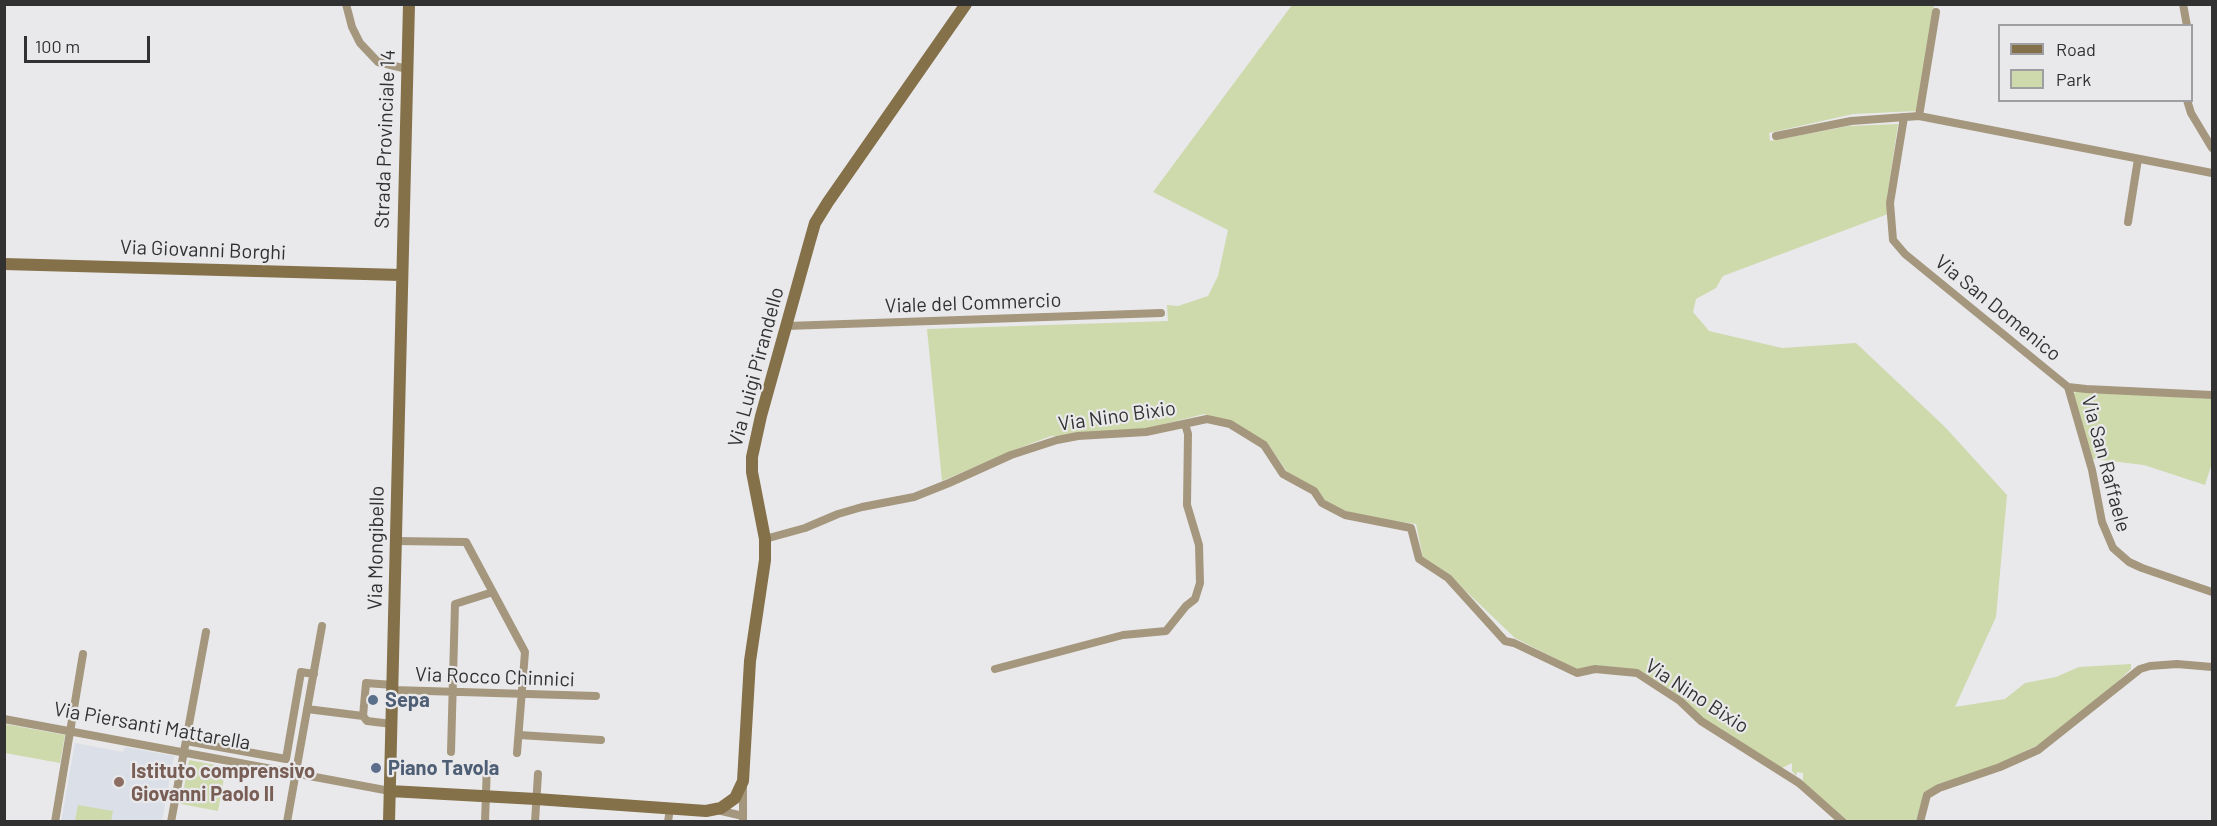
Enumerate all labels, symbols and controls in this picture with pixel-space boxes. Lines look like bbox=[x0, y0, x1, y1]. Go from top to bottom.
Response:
scale bar bbox=[27, 24, 153, 62]
legend bbox=[1998, 24, 2193, 102]
text: 100 m bbox=[35, 35, 80, 57]
text: Road bbox=[2056, 38, 2096, 60]
street label: Strada Provinciale 14 bbox=[370, 49, 400, 229]
text: Park bbox=[2056, 68, 2091, 90]
street label: Via Giovanni Borghi bbox=[120, 235, 286, 265]
street label: Via San Domenico bbox=[1930, 250, 2066, 366]
street label: Via Luigi Pirandello bbox=[723, 284, 789, 450]
street label: Viale del Commercio bbox=[884, 288, 1062, 318]
street label: Via San Raffaele bbox=[2076, 393, 2136, 535]
street label: Via Nino Bixio bbox=[1057, 396, 1177, 436]
street label: Via Mongibello bbox=[363, 486, 389, 610]
street label: Via Nino Bixio bbox=[1641, 654, 1753, 738]
street label: Via Rocco Chinnici bbox=[415, 662, 575, 692]
place label: Sepa bbox=[385, 688, 430, 712]
marker: Sepa bbox=[366, 693, 380, 707]
street label: Via Piersanti Mattarella bbox=[52, 697, 252, 755]
place label: Piano Tavola bbox=[388, 756, 499, 780]
place label: Istituto comprensivo Giovanni Paolo II bbox=[131, 759, 315, 806]
marker: Piano Tavola bbox=[369, 761, 383, 775]
marker: Istituto comprensivo Giovanni Paolo II bbox=[112, 775, 126, 789]

